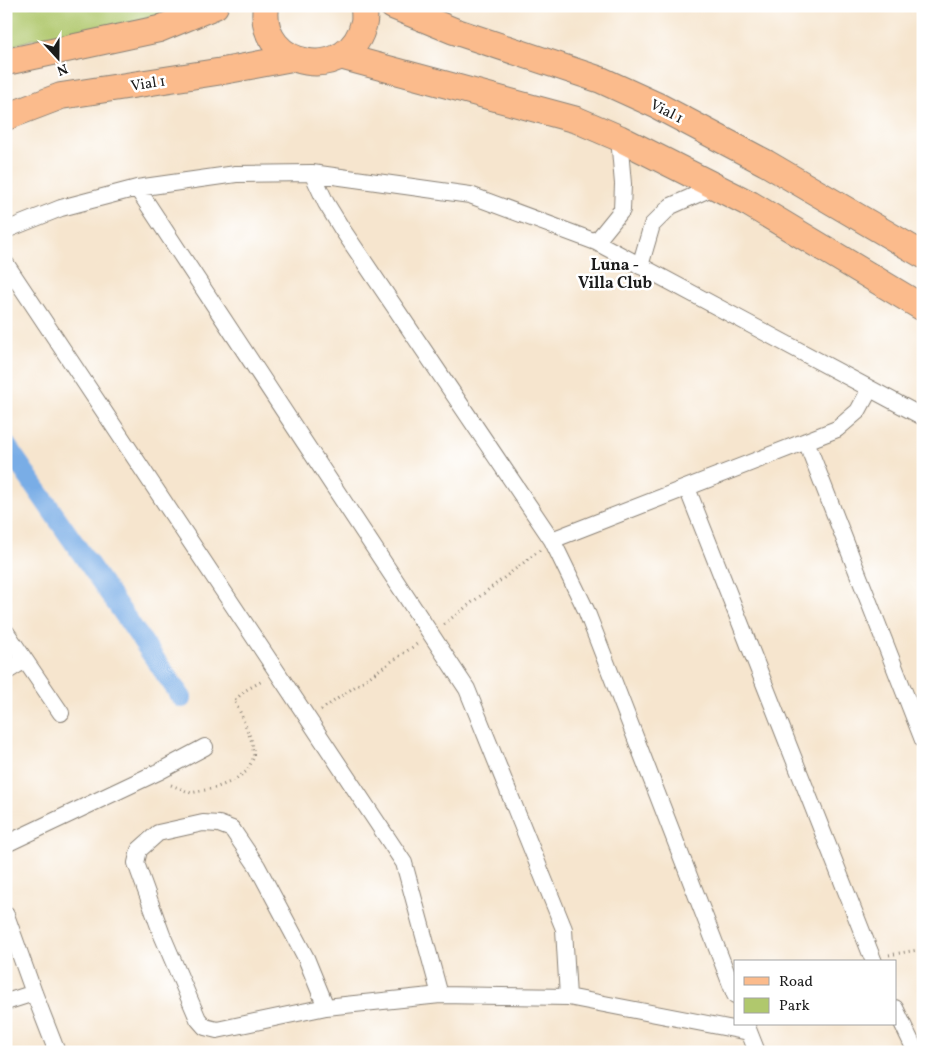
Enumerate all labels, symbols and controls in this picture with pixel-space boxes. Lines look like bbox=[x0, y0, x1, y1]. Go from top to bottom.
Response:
north arrow bbox=[32, 32, 82, 82]
text: N bbox=[54, 58, 70, 79]
street label: Vial 1 bbox=[129, 71, 167, 98]
street label: Vial 1 bbox=[646, 95, 687, 130]
district label: Luna - Villa Club bbox=[578, 255, 652, 295]
legend bbox=[734, 960, 896, 1026]
text: Road bbox=[779, 972, 813, 993]
text: Park bbox=[779, 996, 810, 1017]

